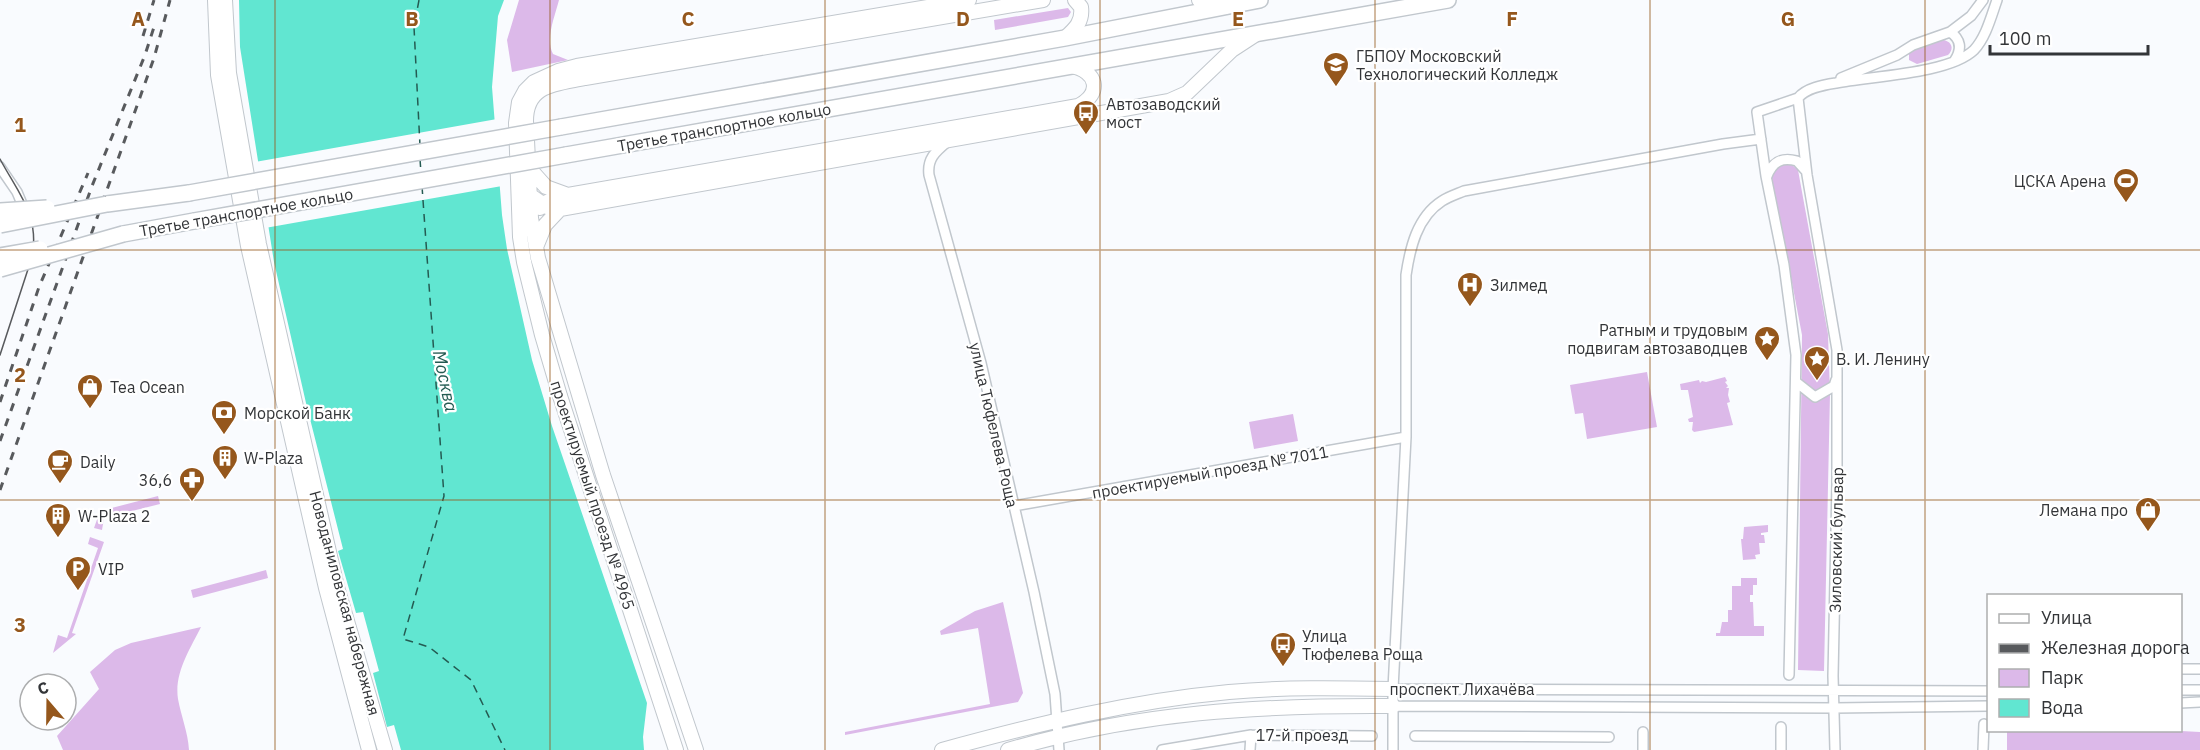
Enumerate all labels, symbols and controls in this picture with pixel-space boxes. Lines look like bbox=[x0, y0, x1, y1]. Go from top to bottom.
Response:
text: A bbox=[131, 5, 145, 32]
text: B bbox=[405, 5, 419, 32]
text: C bbox=[681, 5, 695, 32]
text: D bbox=[956, 5, 970, 32]
text: E bbox=[1232, 5, 1244, 32]
text: F bbox=[1506, 5, 1518, 32]
text: G bbox=[1781, 5, 1795, 32]
scale bar bbox=[1990, 18, 2148, 56]
text: 100 m bbox=[1999, 27, 2051, 50]
place label: ГБПОУ Московский Технологический Колледж bbox=[1356, 46, 1558, 84]
school or university icon: ГБПОУ Московский Технологический Колледж bbox=[1321, 50, 1351, 88]
place label: Автозаводский мост bbox=[1106, 94, 1221, 132]
street label: Третье транспортное кольцо bbox=[616, 98, 832, 156]
bus stop icon: Автозаводский мост bbox=[1071, 98, 1101, 136]
text: 1 bbox=[14, 111, 26, 138]
sports icon: ЦСКА Арена bbox=[2111, 166, 2141, 204]
place label: ЦСКА Арена bbox=[2014, 171, 2106, 191]
street label: Третье транспортное кольцо bbox=[138, 183, 354, 241]
hospital icon: Зилмед bbox=[1455, 270, 1485, 308]
place label: Зилмед bbox=[1490, 275, 1548, 295]
place label: Ратным и трудовым подвигам автозаводцев bbox=[1567, 320, 1748, 358]
place icon: Ратным и трудовым подвигам автозаводцев bbox=[1752, 324, 1782, 362]
street label: улица Тюфелева Роща bbox=[965, 340, 1023, 510]
place icon: В. И. Ленину bbox=[1802, 344, 1832, 382]
water label: Москва bbox=[428, 348, 463, 414]
place label: В. И. Ленину bbox=[1836, 349, 1930, 369]
text: 2 bbox=[14, 361, 26, 388]
shop icon: Tea Ocean bbox=[75, 372, 105, 410]
place label: Tea Ocean bbox=[110, 377, 185, 397]
street label: проектируемый проезд № 4965 bbox=[546, 378, 640, 612]
bank icon: Морской Банк bbox=[209, 398, 239, 436]
place label: Морской Банк bbox=[244, 403, 351, 423]
street label: проектируемый проезд № 7011 bbox=[1090, 441, 1330, 503]
building icon: W-Plaza bbox=[210, 443, 240, 481]
cafe icon: Daily bbox=[45, 447, 75, 485]
place label: W-Plaza bbox=[244, 448, 303, 468]
place label: Daily bbox=[80, 452, 115, 472]
pharmacy icon: 36,6 bbox=[177, 465, 207, 503]
street label: Зиловский бульвар bbox=[1825, 467, 1847, 613]
place label: 36,6 bbox=[139, 470, 172, 490]
street label: Новоданиловская набережная bbox=[305, 488, 385, 718]
shop icon: Лемана про bbox=[2133, 495, 2163, 533]
place label: Лемана про bbox=[2039, 500, 2128, 520]
building icon: W-Plaza 2 bbox=[43, 501, 73, 539]
place label: W-Plaza 2 bbox=[78, 506, 150, 526]
parking icon: VIP bbox=[63, 554, 93, 592]
place label: VIP bbox=[98, 559, 124, 579]
legend bbox=[1987, 594, 2182, 732]
text: Улица bbox=[2041, 606, 2092, 629]
text: 3 bbox=[14, 611, 26, 638]
place label: Улица Тюфелева Роща bbox=[1302, 626, 1423, 664]
bus stop icon: Улица Тюфелева Роща bbox=[1268, 630, 1298, 668]
text: Железная дорога bbox=[2041, 636, 2190, 659]
text: Парк bbox=[2041, 666, 2084, 689]
north arrow bbox=[18, 672, 78, 732]
text: С bbox=[35, 677, 51, 699]
street label: проспект Лихачёва bbox=[1389, 679, 1535, 699]
text: Вода bbox=[2041, 696, 2084, 719]
street label: 17-й проезд bbox=[1256, 725, 1349, 745]

